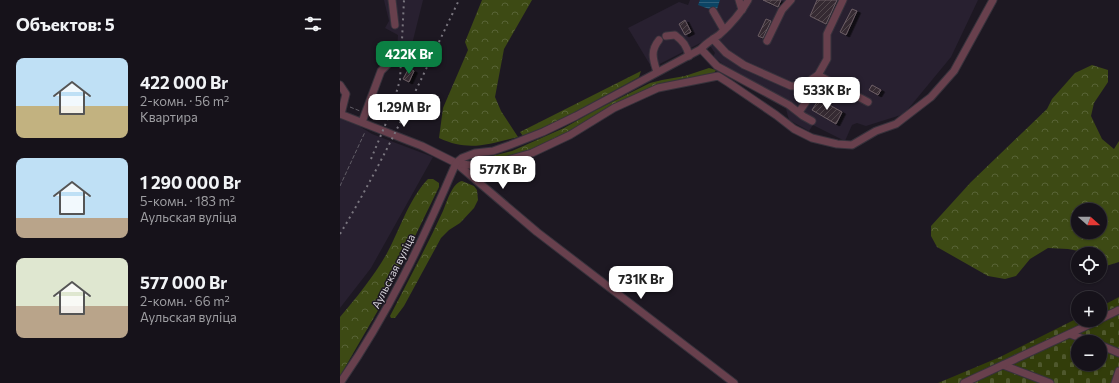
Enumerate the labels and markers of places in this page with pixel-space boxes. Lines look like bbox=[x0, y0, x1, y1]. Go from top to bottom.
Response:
pin: 422K Br bbox=[372, 41, 446, 75]
pin: 533K Br bbox=[790, 77, 864, 111]
pin: 1.29M Br bbox=[363, 94, 445, 128]
pin: 577K Br bbox=[466, 156, 540, 190]
pin: 731K Br bbox=[604, 266, 678, 300]

